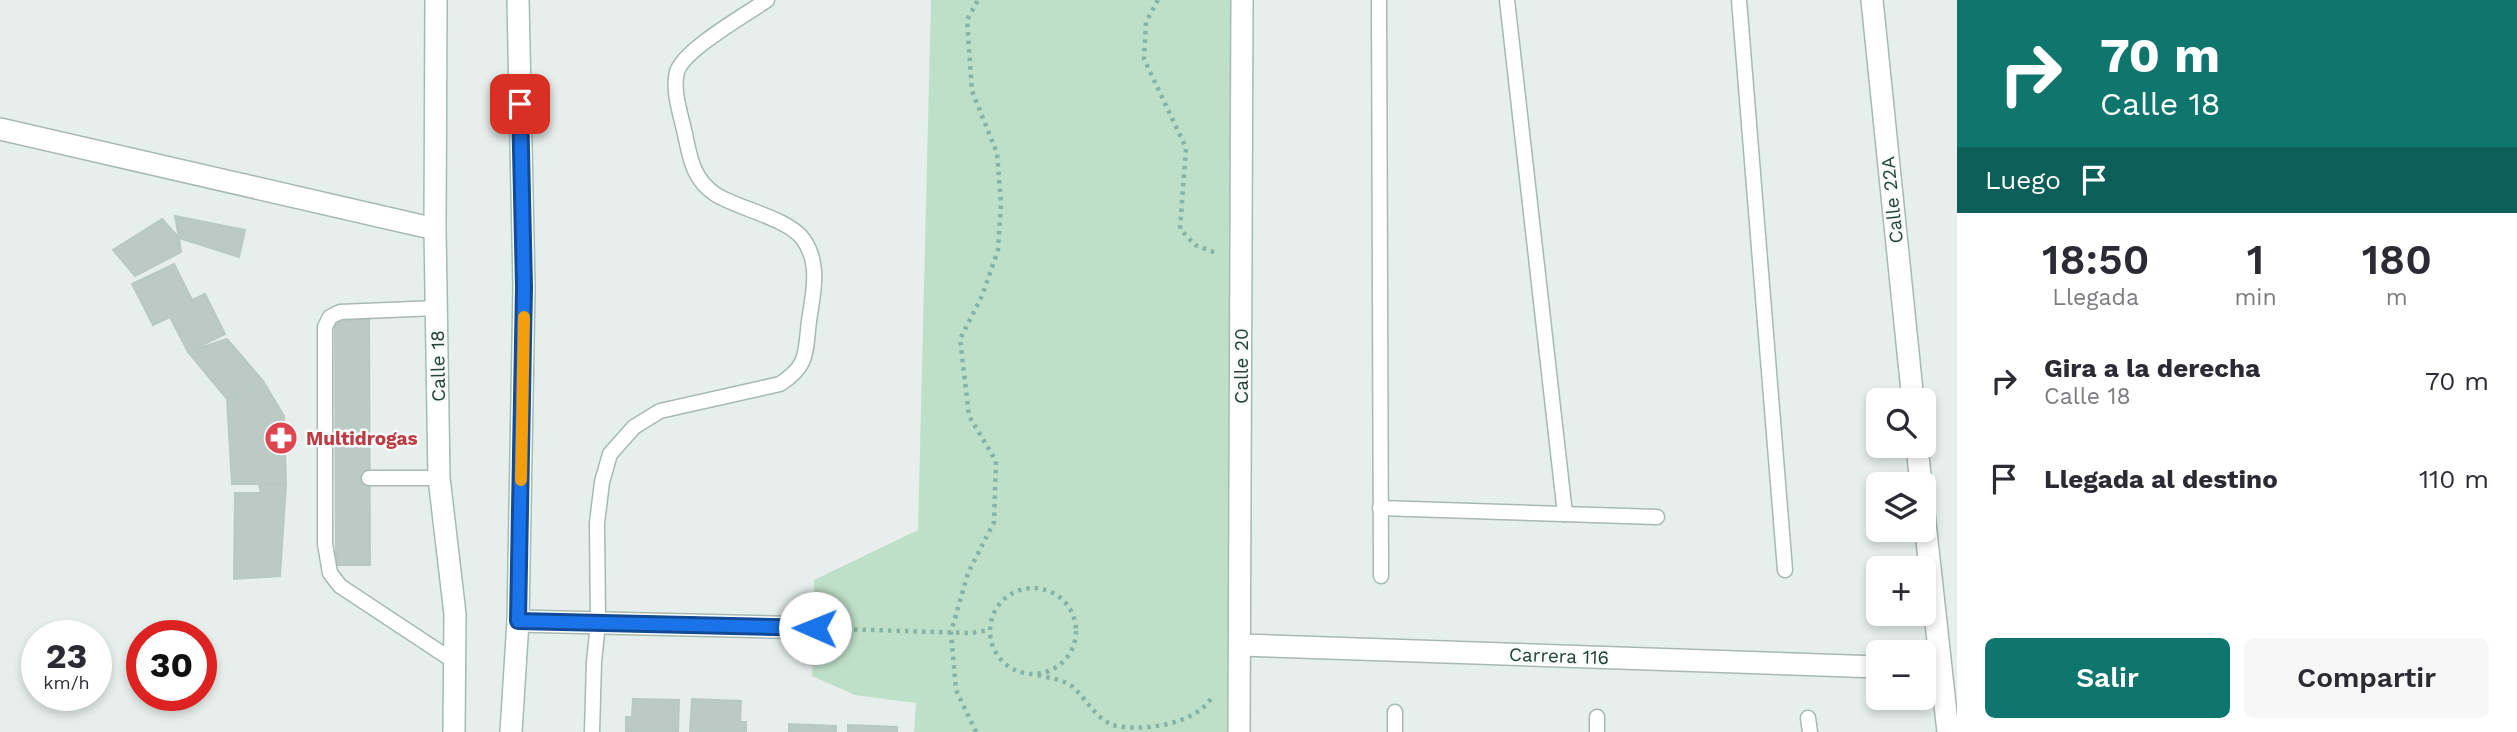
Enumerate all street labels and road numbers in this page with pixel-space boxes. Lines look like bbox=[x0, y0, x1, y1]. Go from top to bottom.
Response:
street label: Calle 22A bbox=[1876, 155, 1908, 245]
street label: Calle 20 bbox=[1230, 328, 1253, 404]
street label: Calle 18 bbox=[426, 330, 450, 402]
street label: Carrera 116 bbox=[1509, 643, 1609, 669]

